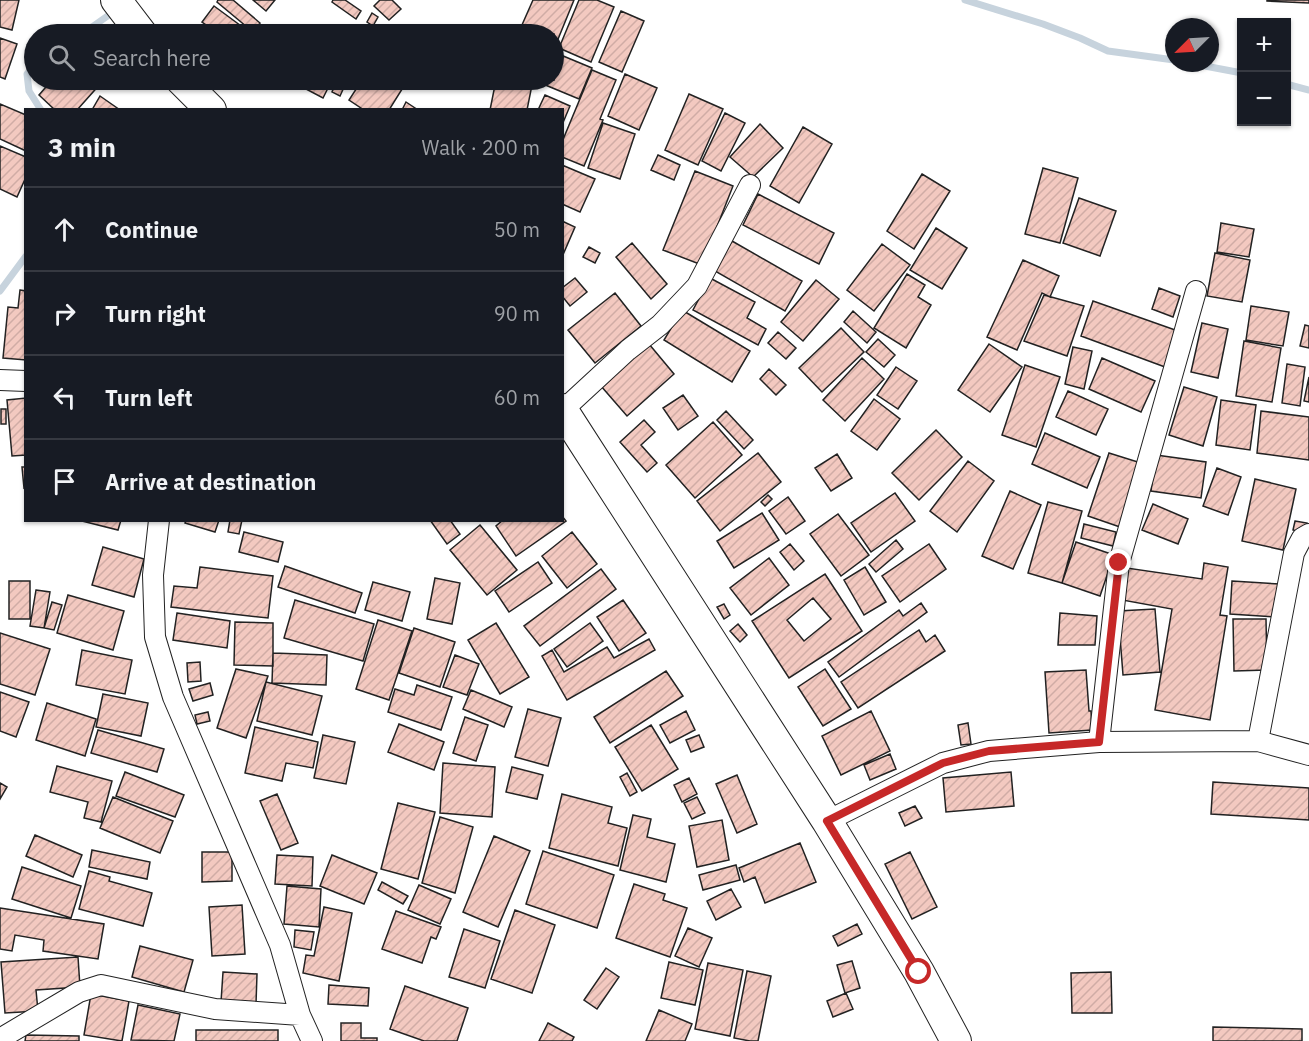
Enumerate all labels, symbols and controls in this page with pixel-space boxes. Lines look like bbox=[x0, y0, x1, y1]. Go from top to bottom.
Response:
north arrow bbox=[1165, 18, 1219, 72]
map controls bbox=[1237, 18, 1291, 126]
button: + bbox=[1237, 18, 1291, 72]
search box bbox=[24, 24, 564, 90]
icon: search bbox=[45, 41, 78, 74]
text: Search here bbox=[93, 43, 211, 72]
button: − bbox=[1237, 72, 1291, 126]
text: 3 min bbox=[48, 130, 116, 164]
text: Walk · 200 m bbox=[422, 134, 540, 161]
icon: ahead bbox=[48, 213, 81, 246]
text: Continue bbox=[105, 215, 198, 244]
text: 50 m bbox=[494, 216, 540, 243]
icon: right bbox=[48, 297, 81, 330]
text: Turn right bbox=[105, 299, 206, 328]
text: 90 m bbox=[494, 300, 540, 327]
icon: left bbox=[48, 381, 81, 414]
text: Turn left bbox=[105, 383, 193, 412]
text: 60 m bbox=[494, 384, 540, 411]
icon: arrive bbox=[48, 465, 81, 498]
text: Arrive at destination bbox=[105, 467, 316, 496]
route end bbox=[1105, 549, 1131, 575]
route start bbox=[905, 958, 931, 984]

